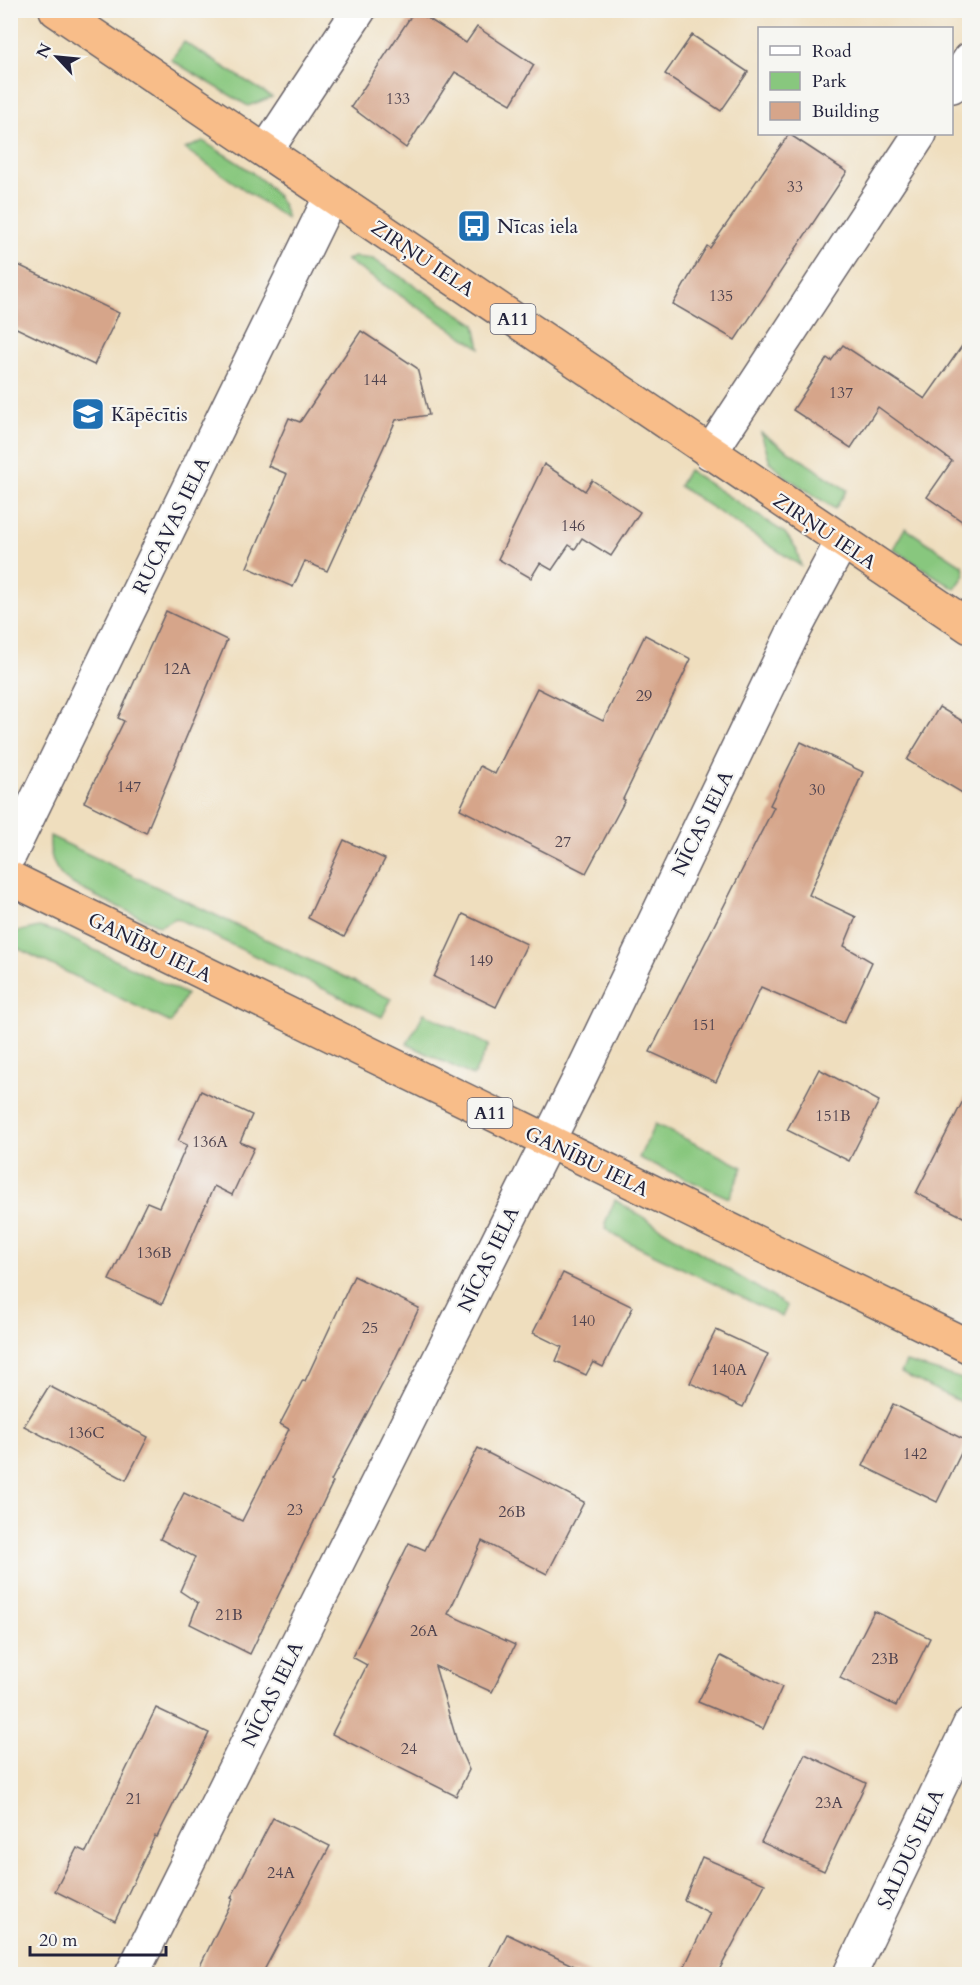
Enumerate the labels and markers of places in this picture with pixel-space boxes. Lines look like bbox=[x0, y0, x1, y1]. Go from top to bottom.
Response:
bus stop icon: Nīcas iela bbox=[456, 208, 492, 244]
place label: Nīcas iela bbox=[497, 213, 579, 240]
school or university icon: Kāpēcītis bbox=[70, 396, 106, 432]
place label: Kāpēcītis bbox=[111, 401, 188, 428]

